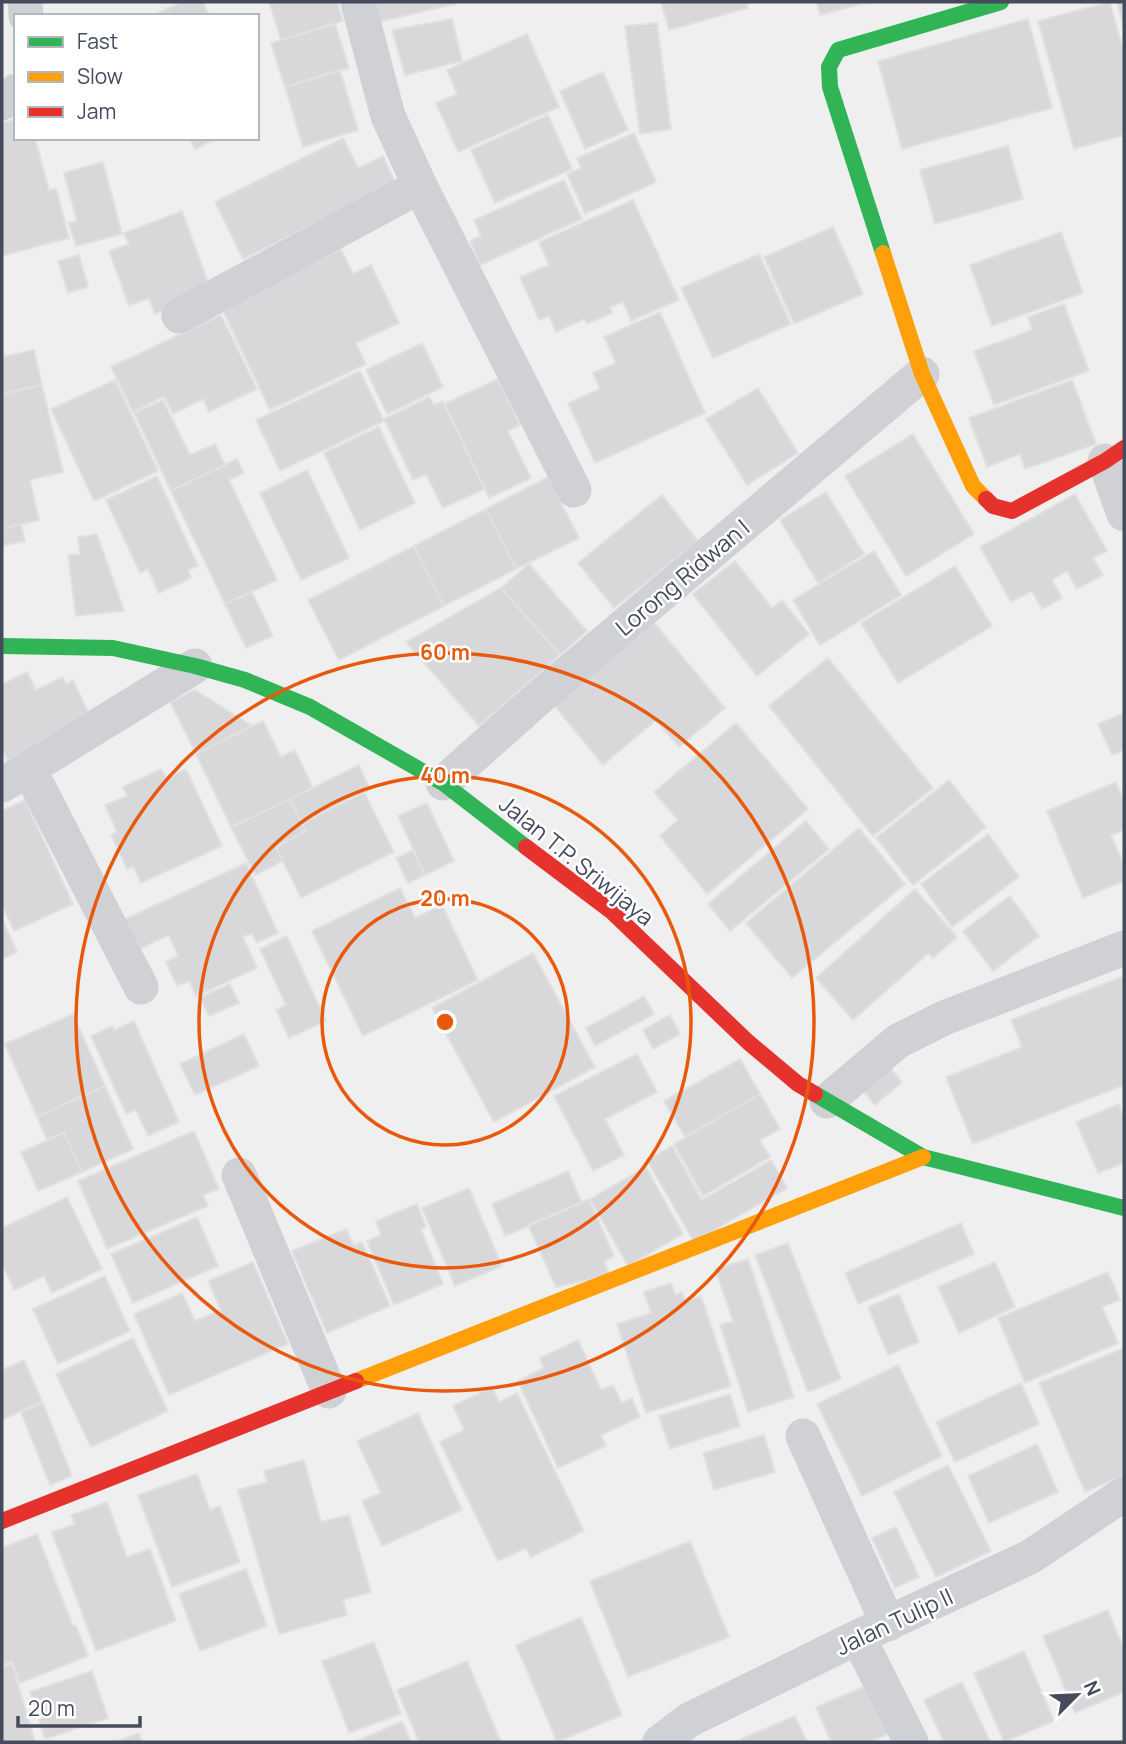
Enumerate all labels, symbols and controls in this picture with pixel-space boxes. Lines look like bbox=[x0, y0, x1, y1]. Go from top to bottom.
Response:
legend bbox=[14, 14, 259, 140]
text: Fast bbox=[77, 27, 118, 55]
text: Slow bbox=[77, 62, 123, 90]
text: Jam bbox=[77, 97, 116, 125]
street label: Lorong Ridwan I bbox=[608, 511, 756, 643]
text: 60 m bbox=[420, 638, 470, 666]
text: 40 m bbox=[420, 761, 470, 789]
street label: Jalan T.P. Sriwijaya bbox=[493, 787, 661, 933]
text: 20 m bbox=[420, 884, 470, 912]
centre of rings bbox=[433, 1010, 457, 1034]
street label: Jalan Tulip II bbox=[830, 1580, 958, 1662]
north arrow bbox=[1042, 1660, 1112, 1730]
text: N bbox=[1078, 1677, 1107, 1700]
scale bar bbox=[18, 1684, 140, 1728]
text: 20 m bbox=[28, 1694, 75, 1722]

